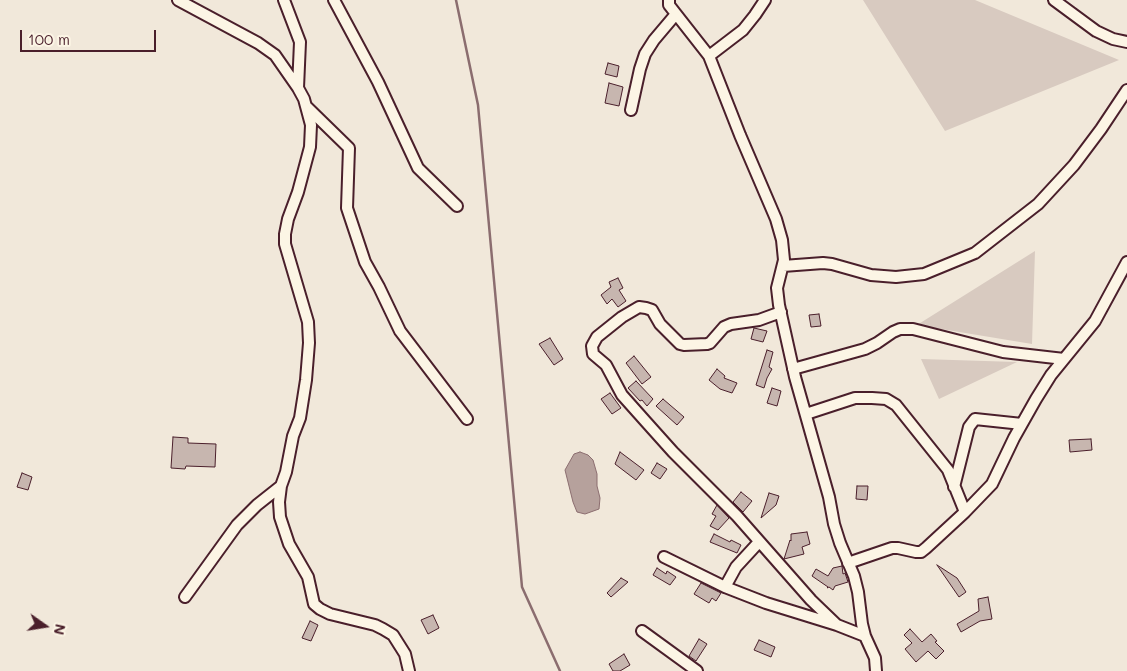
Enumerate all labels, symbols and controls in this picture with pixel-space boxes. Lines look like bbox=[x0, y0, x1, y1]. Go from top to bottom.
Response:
scale bar bbox=[22, 20, 159, 52]
text: 100 m bbox=[28, 29, 70, 49]
north arrow bbox=[20, 601, 70, 651]
text: N bbox=[50, 622, 71, 637]

